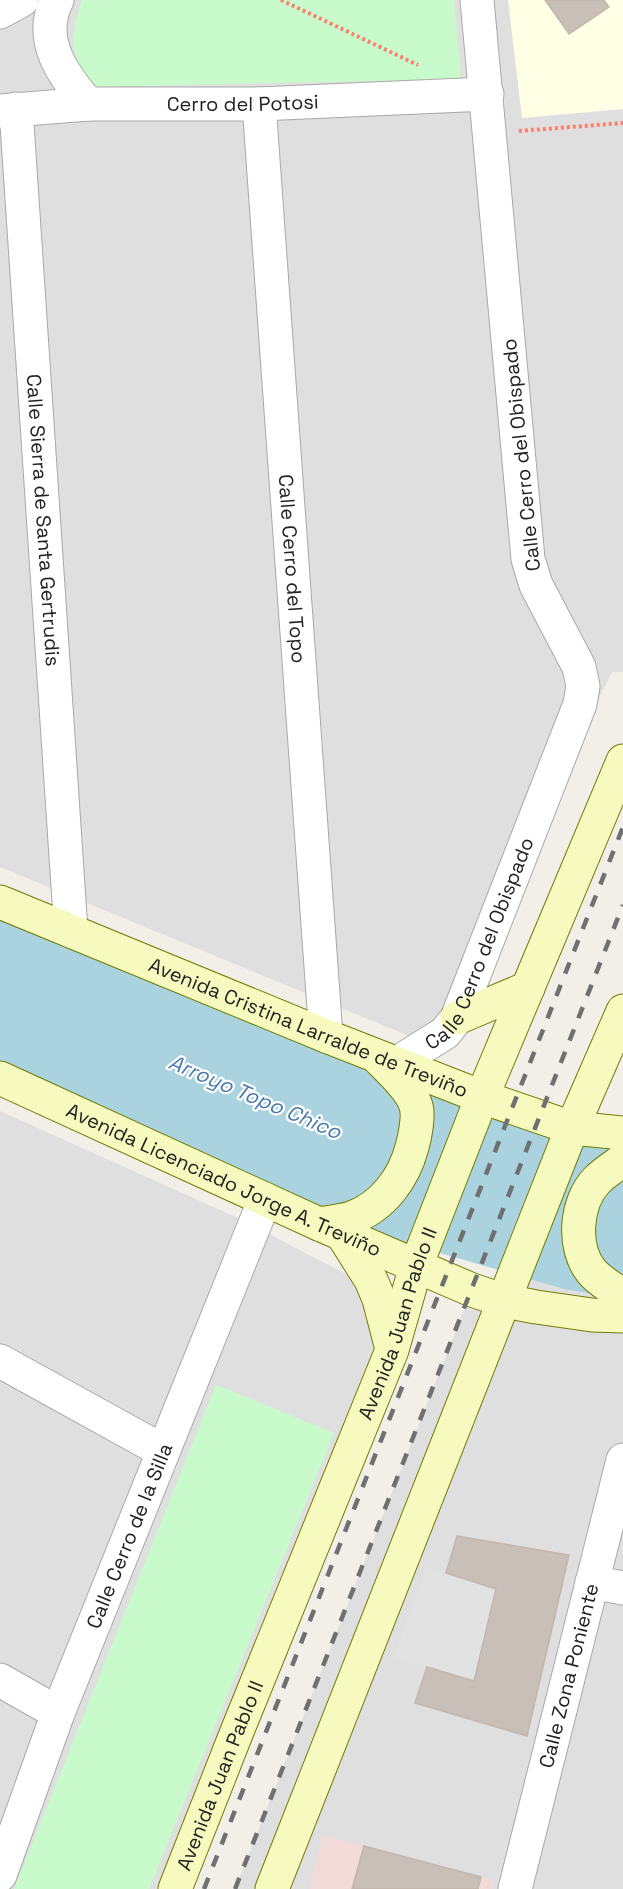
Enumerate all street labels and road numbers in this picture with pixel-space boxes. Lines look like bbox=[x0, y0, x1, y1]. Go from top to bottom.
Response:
street label: Cerro del Potosi bbox=[167, 88, 319, 117]
street label: Calle Cerro del Obispado bbox=[496, 337, 546, 573]
street label: Calle Sierra de Santa Gertrudis bbox=[21, 373, 66, 667]
street label: Calle Cerro del Topo bbox=[273, 473, 312, 664]
street label: Calle Cerro del Obispado bbox=[420, 833, 540, 1055]
street label: Avenida Cristina Larralde de Treviño bbox=[145, 952, 472, 1103]
street label: Avenida Licenciado Jorge A. Treviño bbox=[62, 1097, 385, 1262]
street label: Avenida Juan Pablo II bbox=[352, 1223, 443, 1424]
street label: Calle Cerro de la Silla bbox=[80, 1439, 178, 1633]
street label: Calle Zona Poniente bbox=[533, 1581, 604, 1771]
street label: Avenida Juan Pablo II bbox=[171, 1677, 269, 1874]

